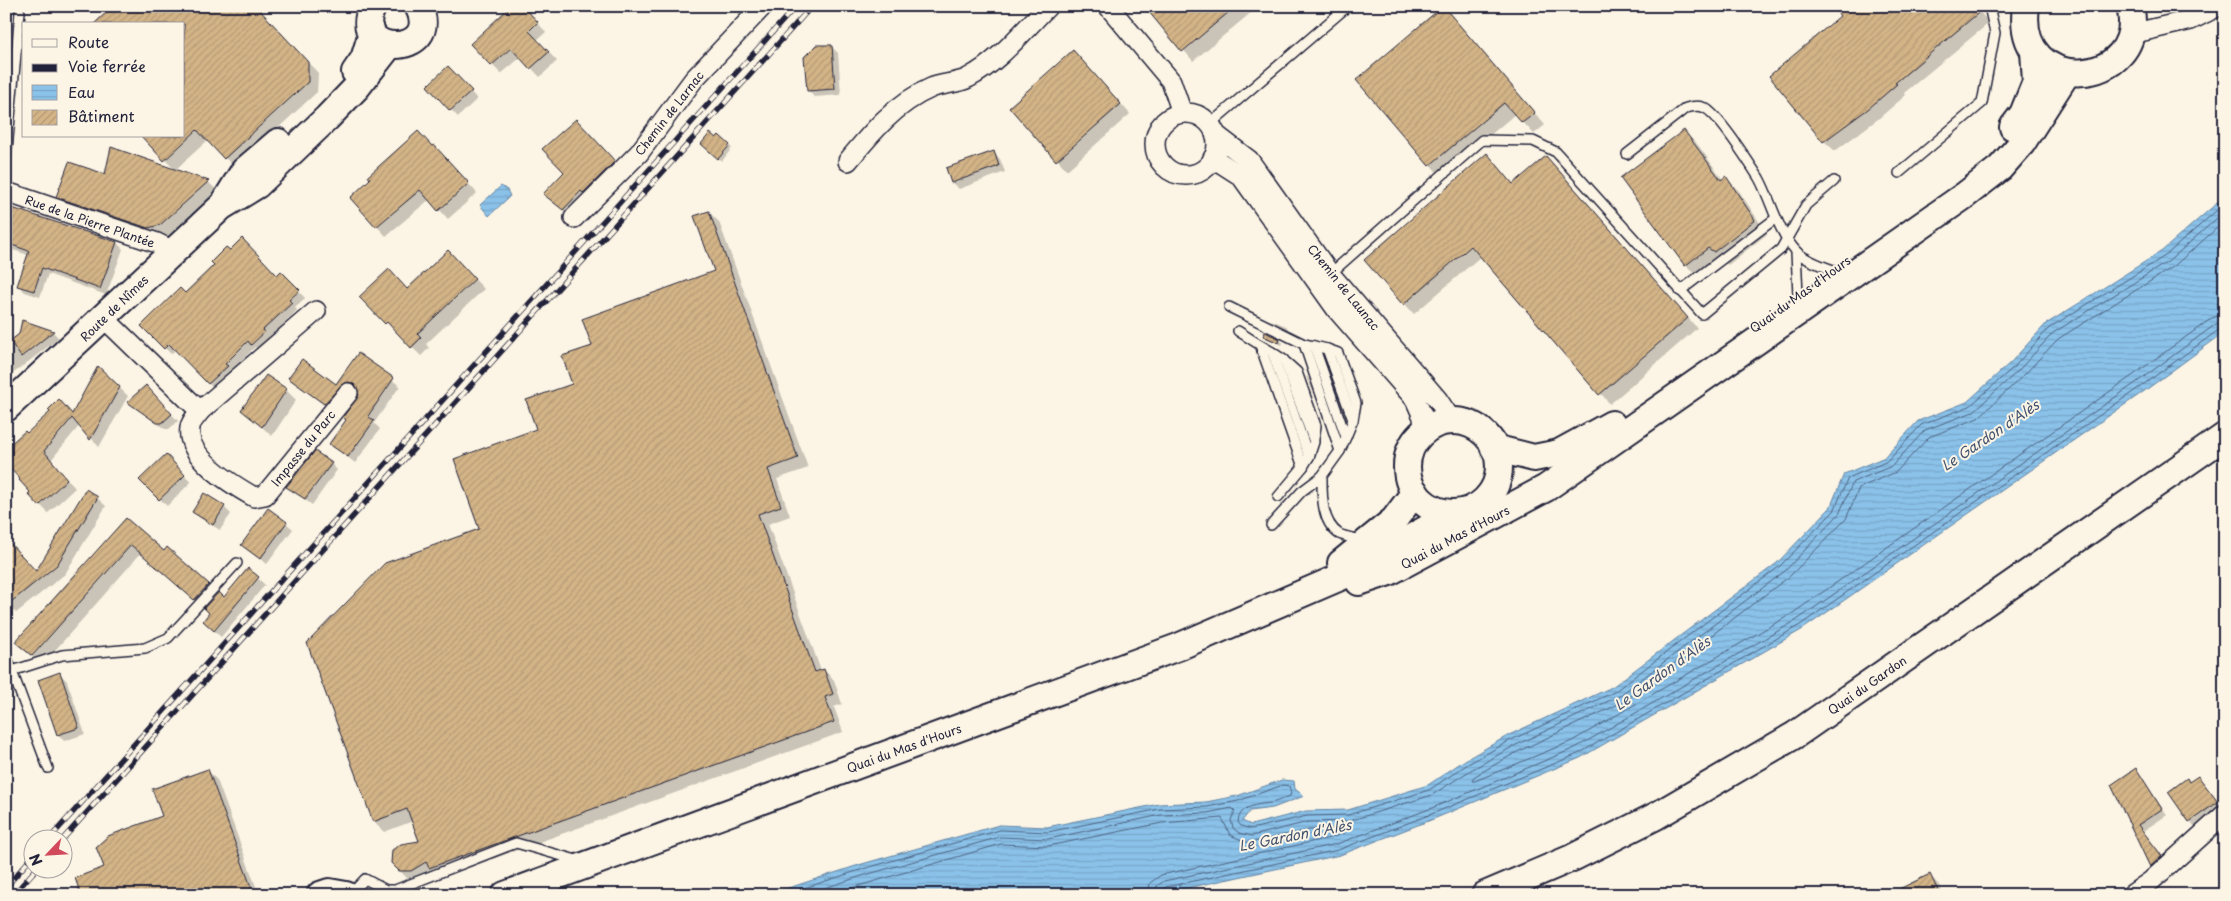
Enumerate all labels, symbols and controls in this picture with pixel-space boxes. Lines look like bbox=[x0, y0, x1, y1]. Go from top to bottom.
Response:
legend bbox=[22, 22, 185, 138]
text: Route bbox=[68, 30, 109, 53]
text: Voie ferrée bbox=[68, 54, 146, 77]
street label: Chemin de Larnac bbox=[630, 67, 708, 159]
text: Eau bbox=[68, 80, 95, 103]
text: Bâtiment bbox=[68, 104, 135, 127]
street label: Rue de la Pierre Plantée bbox=[23, 190, 158, 252]
street label: Chemin de Launac bbox=[1304, 240, 1384, 334]
street label: Quai du Mas d'Hours bbox=[1746, 251, 1855, 337]
street label: Route de Nîmes bbox=[76, 270, 152, 345]
water label: Le Gardon d'Alès bbox=[1937, 393, 2045, 476]
street label: Impasse du Parc bbox=[267, 406, 339, 490]
street label: Quai du Mas d'Hours bbox=[1397, 500, 1513, 573]
water label: Le Gardon d'Alès bbox=[1610, 630, 1716, 715]
street label: Quai du Gardon bbox=[1824, 651, 1910, 719]
street label: Quai du Mas d'Hours bbox=[844, 719, 964, 777]
water label: Le Gardon d'Alès bbox=[1237, 813, 1355, 856]
north arrow bbox=[22, 828, 72, 878]
text: N bbox=[24, 850, 48, 869]

